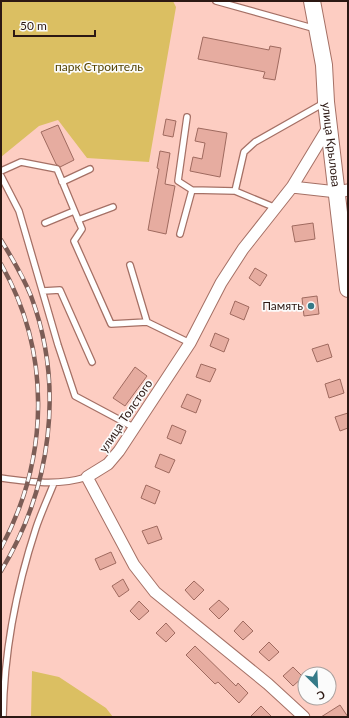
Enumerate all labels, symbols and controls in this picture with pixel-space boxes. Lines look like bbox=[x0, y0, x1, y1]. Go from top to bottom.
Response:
scale bar bbox=[14, 12, 95, 38]
text: 50 m bbox=[20, 18, 47, 33]
park label: парк Строитель bbox=[55, 59, 143, 74]
street label: улица Крылова bbox=[319, 101, 344, 188]
place label: Память bbox=[262, 298, 303, 313]
marker: Память bbox=[306, 301, 316, 311]
street label: улица Толстого bbox=[96, 376, 156, 455]
north arrow bbox=[297, 666, 337, 706]
text: С bbox=[315, 688, 327, 703]

